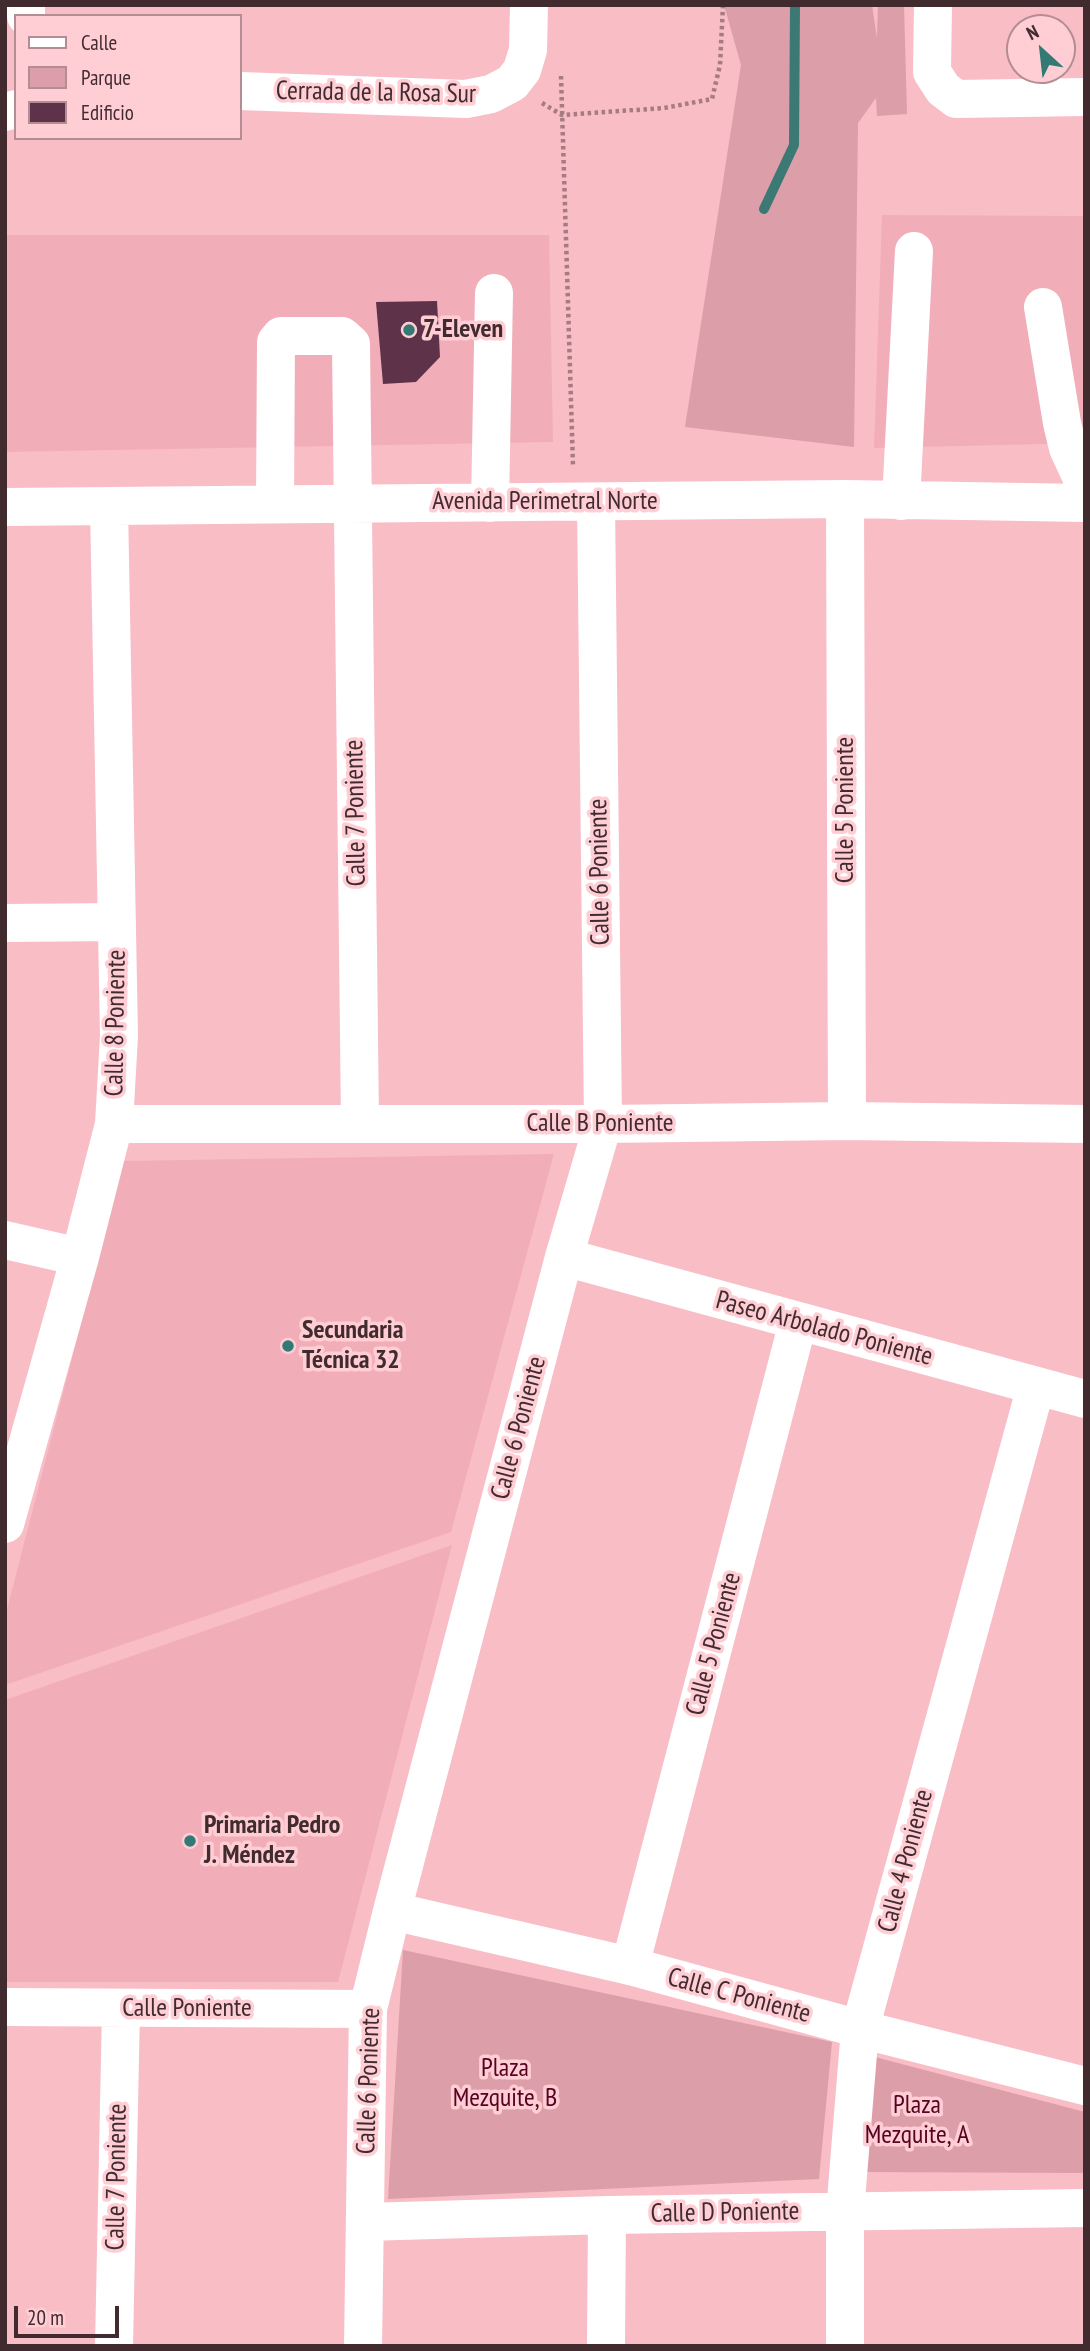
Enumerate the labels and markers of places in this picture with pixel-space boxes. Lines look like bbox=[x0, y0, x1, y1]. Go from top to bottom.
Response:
place label: 7-Eleven bbox=[423, 314, 503, 346]
marker: 7-Eleven bbox=[401, 322, 417, 338]
place label: Secundaria Técnica 32 bbox=[302, 1315, 403, 1376]
marker: Secundaria Técnica 32 bbox=[280, 1338, 296, 1354]
place label: Primaria Pedro J. Méndez bbox=[204, 1810, 340, 1871]
marker: Primaria Pedro J. Méndez bbox=[182, 1833, 198, 1849]

